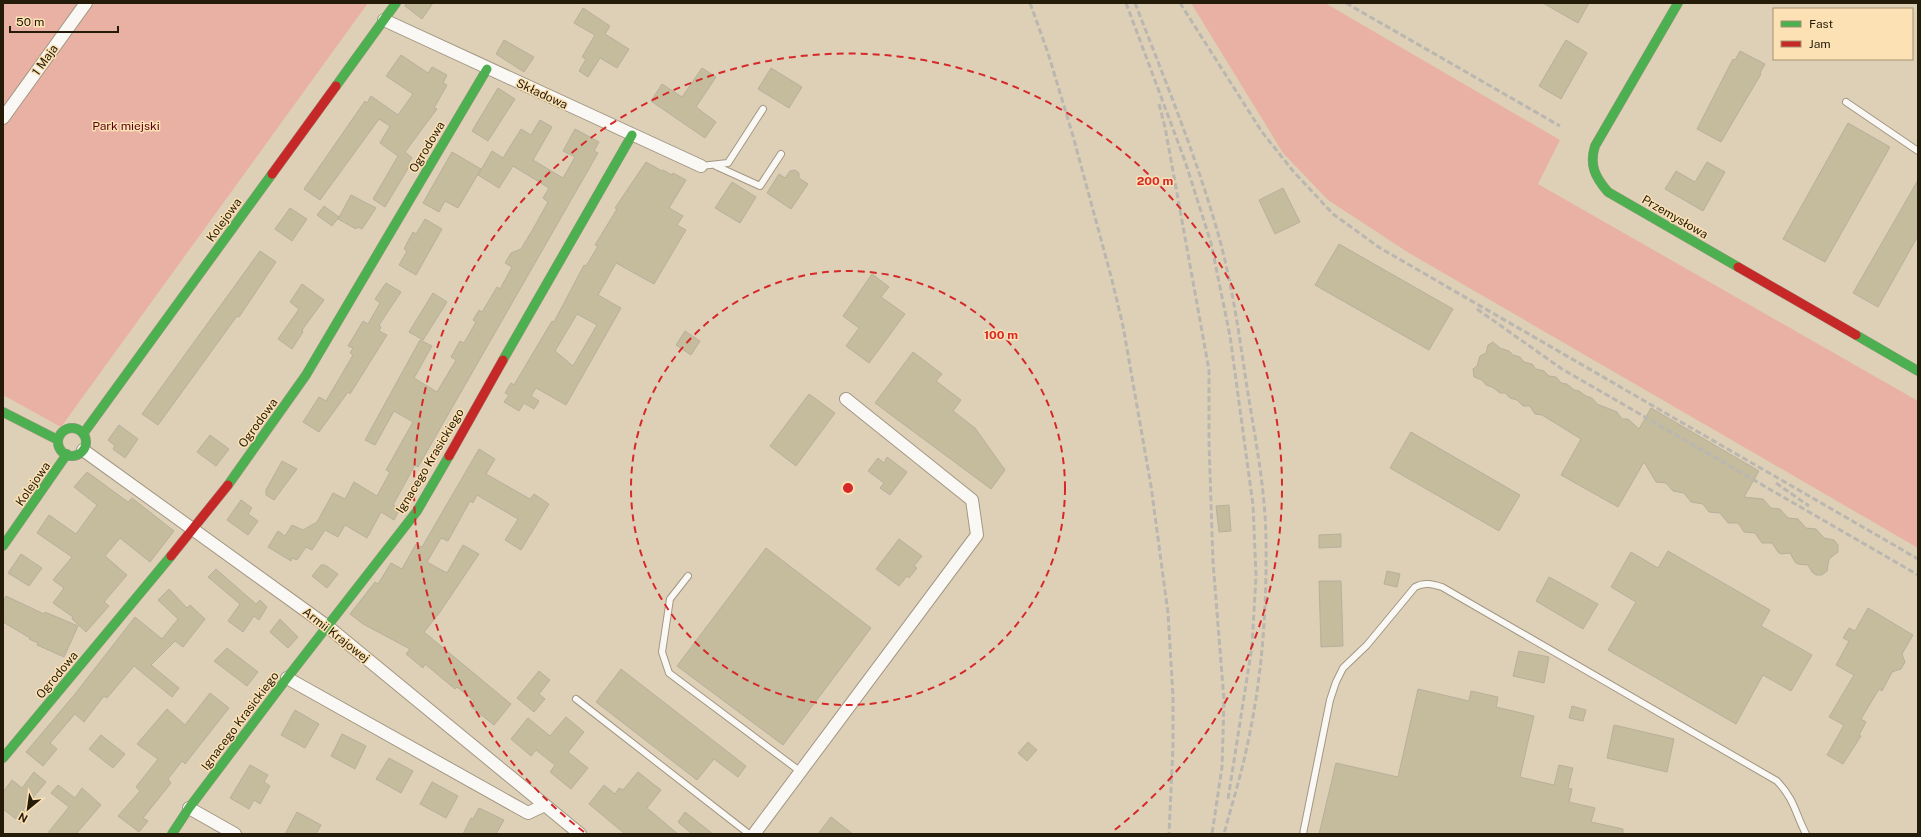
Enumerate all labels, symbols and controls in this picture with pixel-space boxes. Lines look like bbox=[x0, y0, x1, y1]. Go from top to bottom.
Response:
scale bar bbox=[10, 8, 118, 34]
legend bbox=[1773, 8, 1913, 60]
text: 50 m bbox=[16, 15, 44, 29]
text: Fast bbox=[1809, 17, 1834, 31]
text: Jam bbox=[1809, 37, 1831, 51]
street label: 1 Maja bbox=[29, 42, 61, 78]
street label: Składowa bbox=[514, 76, 570, 112]
park label: Park miejski bbox=[92, 119, 160, 133]
street label: Ogrodowa bbox=[406, 119, 448, 175]
text: 200 m bbox=[1137, 174, 1173, 188]
street label: Przemysłowa bbox=[1639, 192, 1711, 242]
street label: Kolejowa bbox=[204, 195, 244, 245]
text: 100 m bbox=[984, 328, 1018, 342]
street label: Ogrodowa bbox=[235, 396, 281, 450]
street label: Ignacego Krasickiego bbox=[393, 406, 467, 516]
street label: Kolejowa bbox=[13, 459, 53, 509]
centre of rings bbox=[841, 481, 855, 495]
street label: Armii Krajowej bbox=[300, 605, 372, 665]
street label: Ogrodowa bbox=[33, 649, 81, 701]
street label: Ignacego Krasickiego bbox=[198, 669, 282, 773]
north arrow bbox=[8, 789, 48, 829]
text: N bbox=[16, 810, 30, 825]

